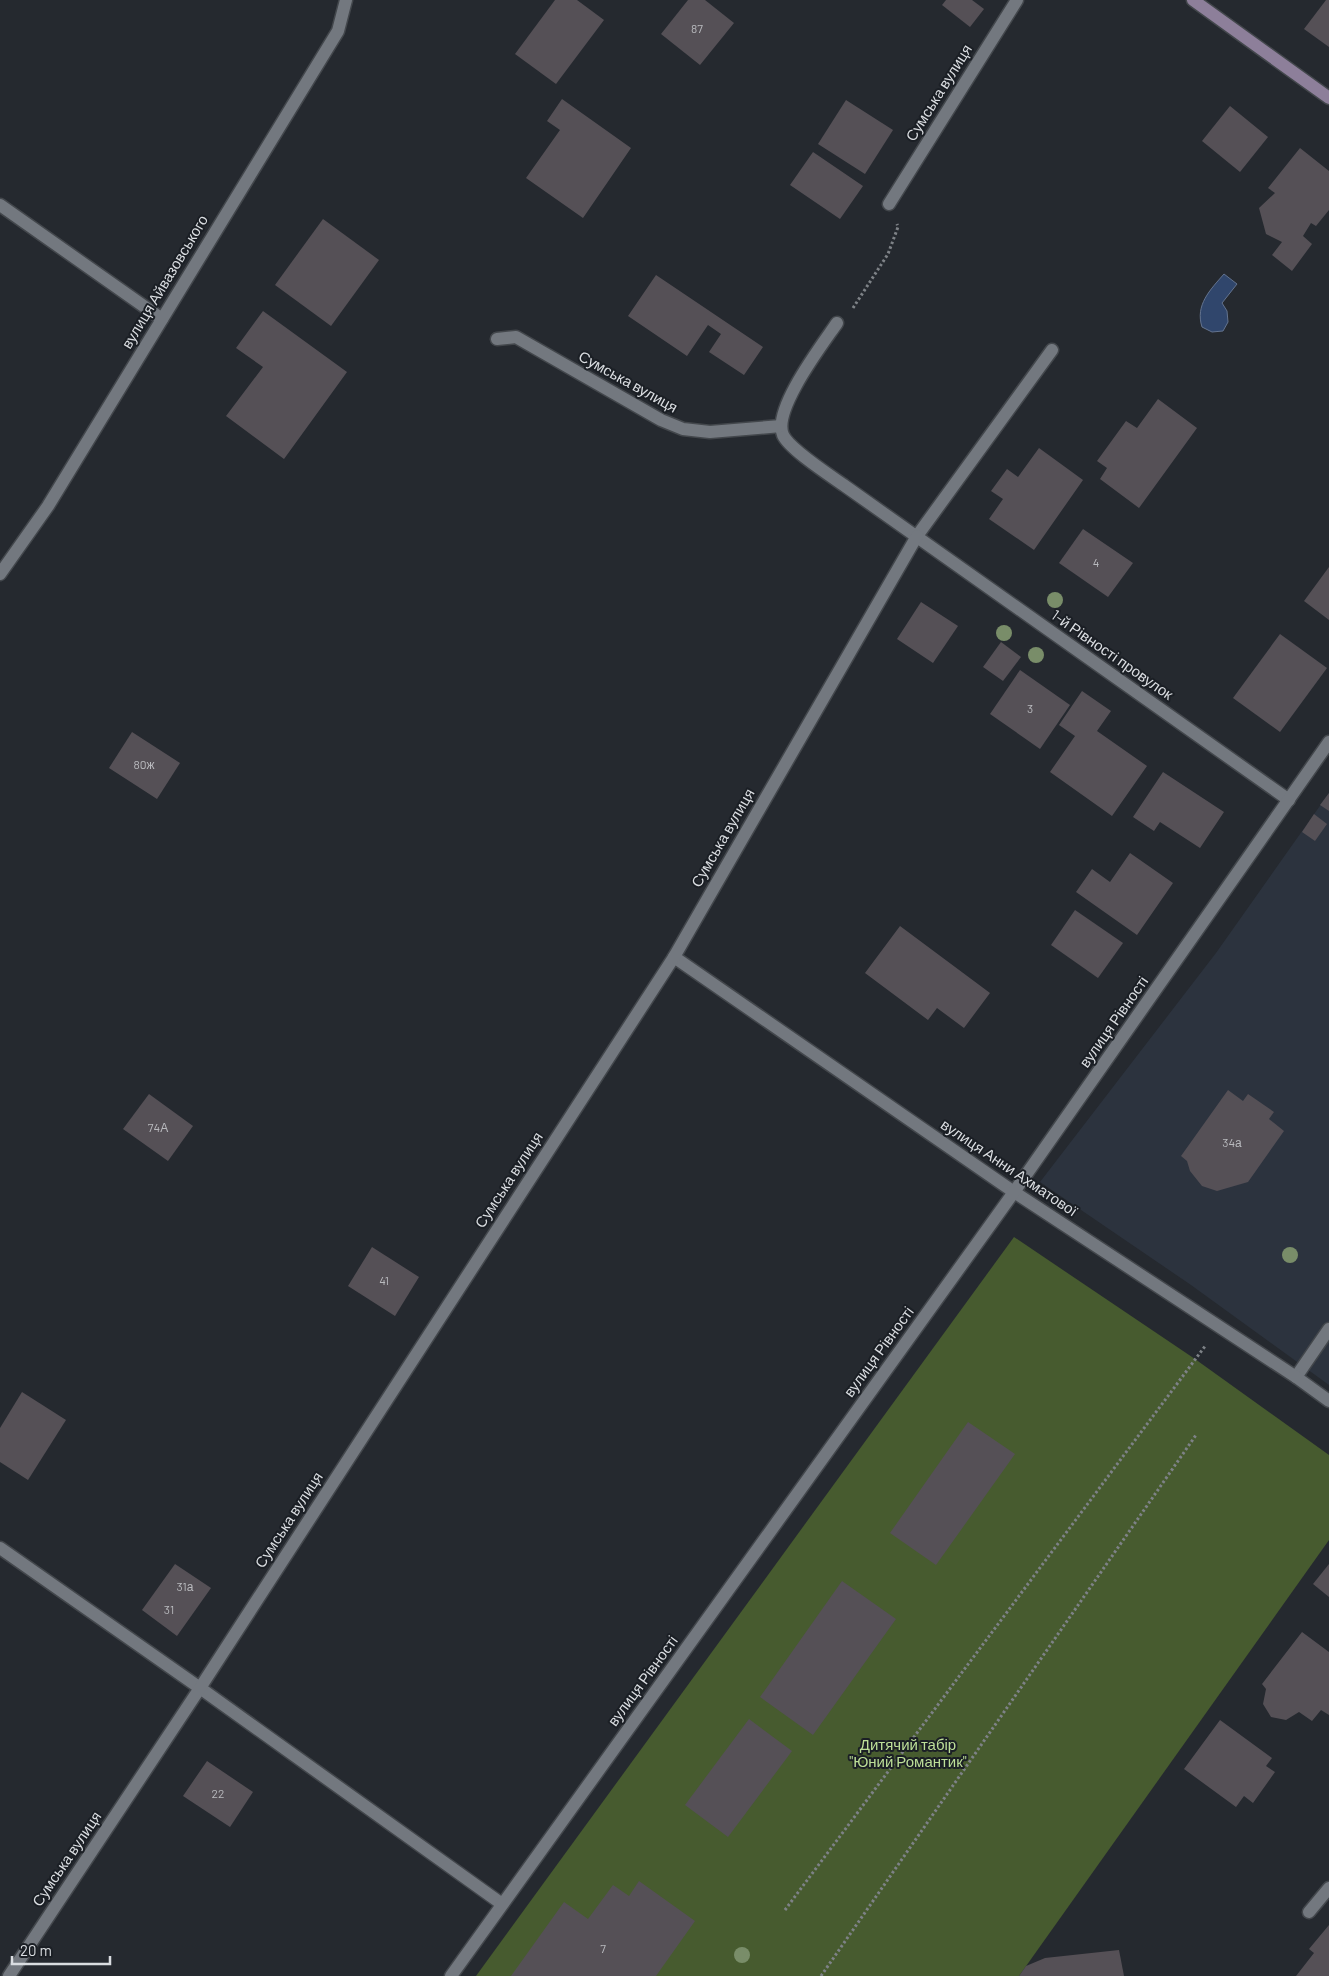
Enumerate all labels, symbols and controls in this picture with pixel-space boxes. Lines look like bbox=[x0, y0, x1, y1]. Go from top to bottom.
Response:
house number: 87 bbox=[691, 21, 703, 35]
street label: Сумська вулиця bbox=[901, 41, 975, 144]
street label: вулиця Айвазовського bbox=[117, 211, 211, 352]
street label: Сумська вулиця bbox=[576, 346, 681, 416]
house number: 4 bbox=[1093, 555, 1099, 569]
street label: 1-й Рівності провулок bbox=[1048, 605, 1177, 703]
house number: 3 bbox=[1027, 701, 1033, 715]
house number: 80ж bbox=[133, 757, 155, 771]
street label: Сумська вулиця bbox=[687, 785, 758, 890]
street label: вулиця Рівності bbox=[1075, 972, 1151, 1071]
street label: вулиця Анни Ахматової bbox=[938, 1115, 1082, 1220]
house number: 74А bbox=[148, 1120, 168, 1134]
street label: Сумська вулиця bbox=[470, 1128, 546, 1231]
house number: 34а bbox=[1222, 1135, 1242, 1149]
house number: 41 bbox=[379, 1273, 389, 1287]
street label: вулиця Рівності bbox=[839, 1303, 917, 1400]
street label: Сумська вулиця bbox=[250, 1468, 326, 1571]
house number: 31а bbox=[177, 1579, 194, 1593]
house number: 31 bbox=[164, 1602, 174, 1616]
street label: вулиця Рівності bbox=[603, 1632, 681, 1729]
park label: Дитячий табір "Юний Романтик" bbox=[849, 1735, 967, 1770]
house number: 22 bbox=[212, 1786, 224, 1800]
street label: Сумська вулиця bbox=[28, 1808, 105, 1909]
scale bar bbox=[12, 1934, 110, 1966]
text: 20 m bbox=[20, 1941, 52, 1959]
house number: 7 bbox=[600, 1941, 606, 1955]

